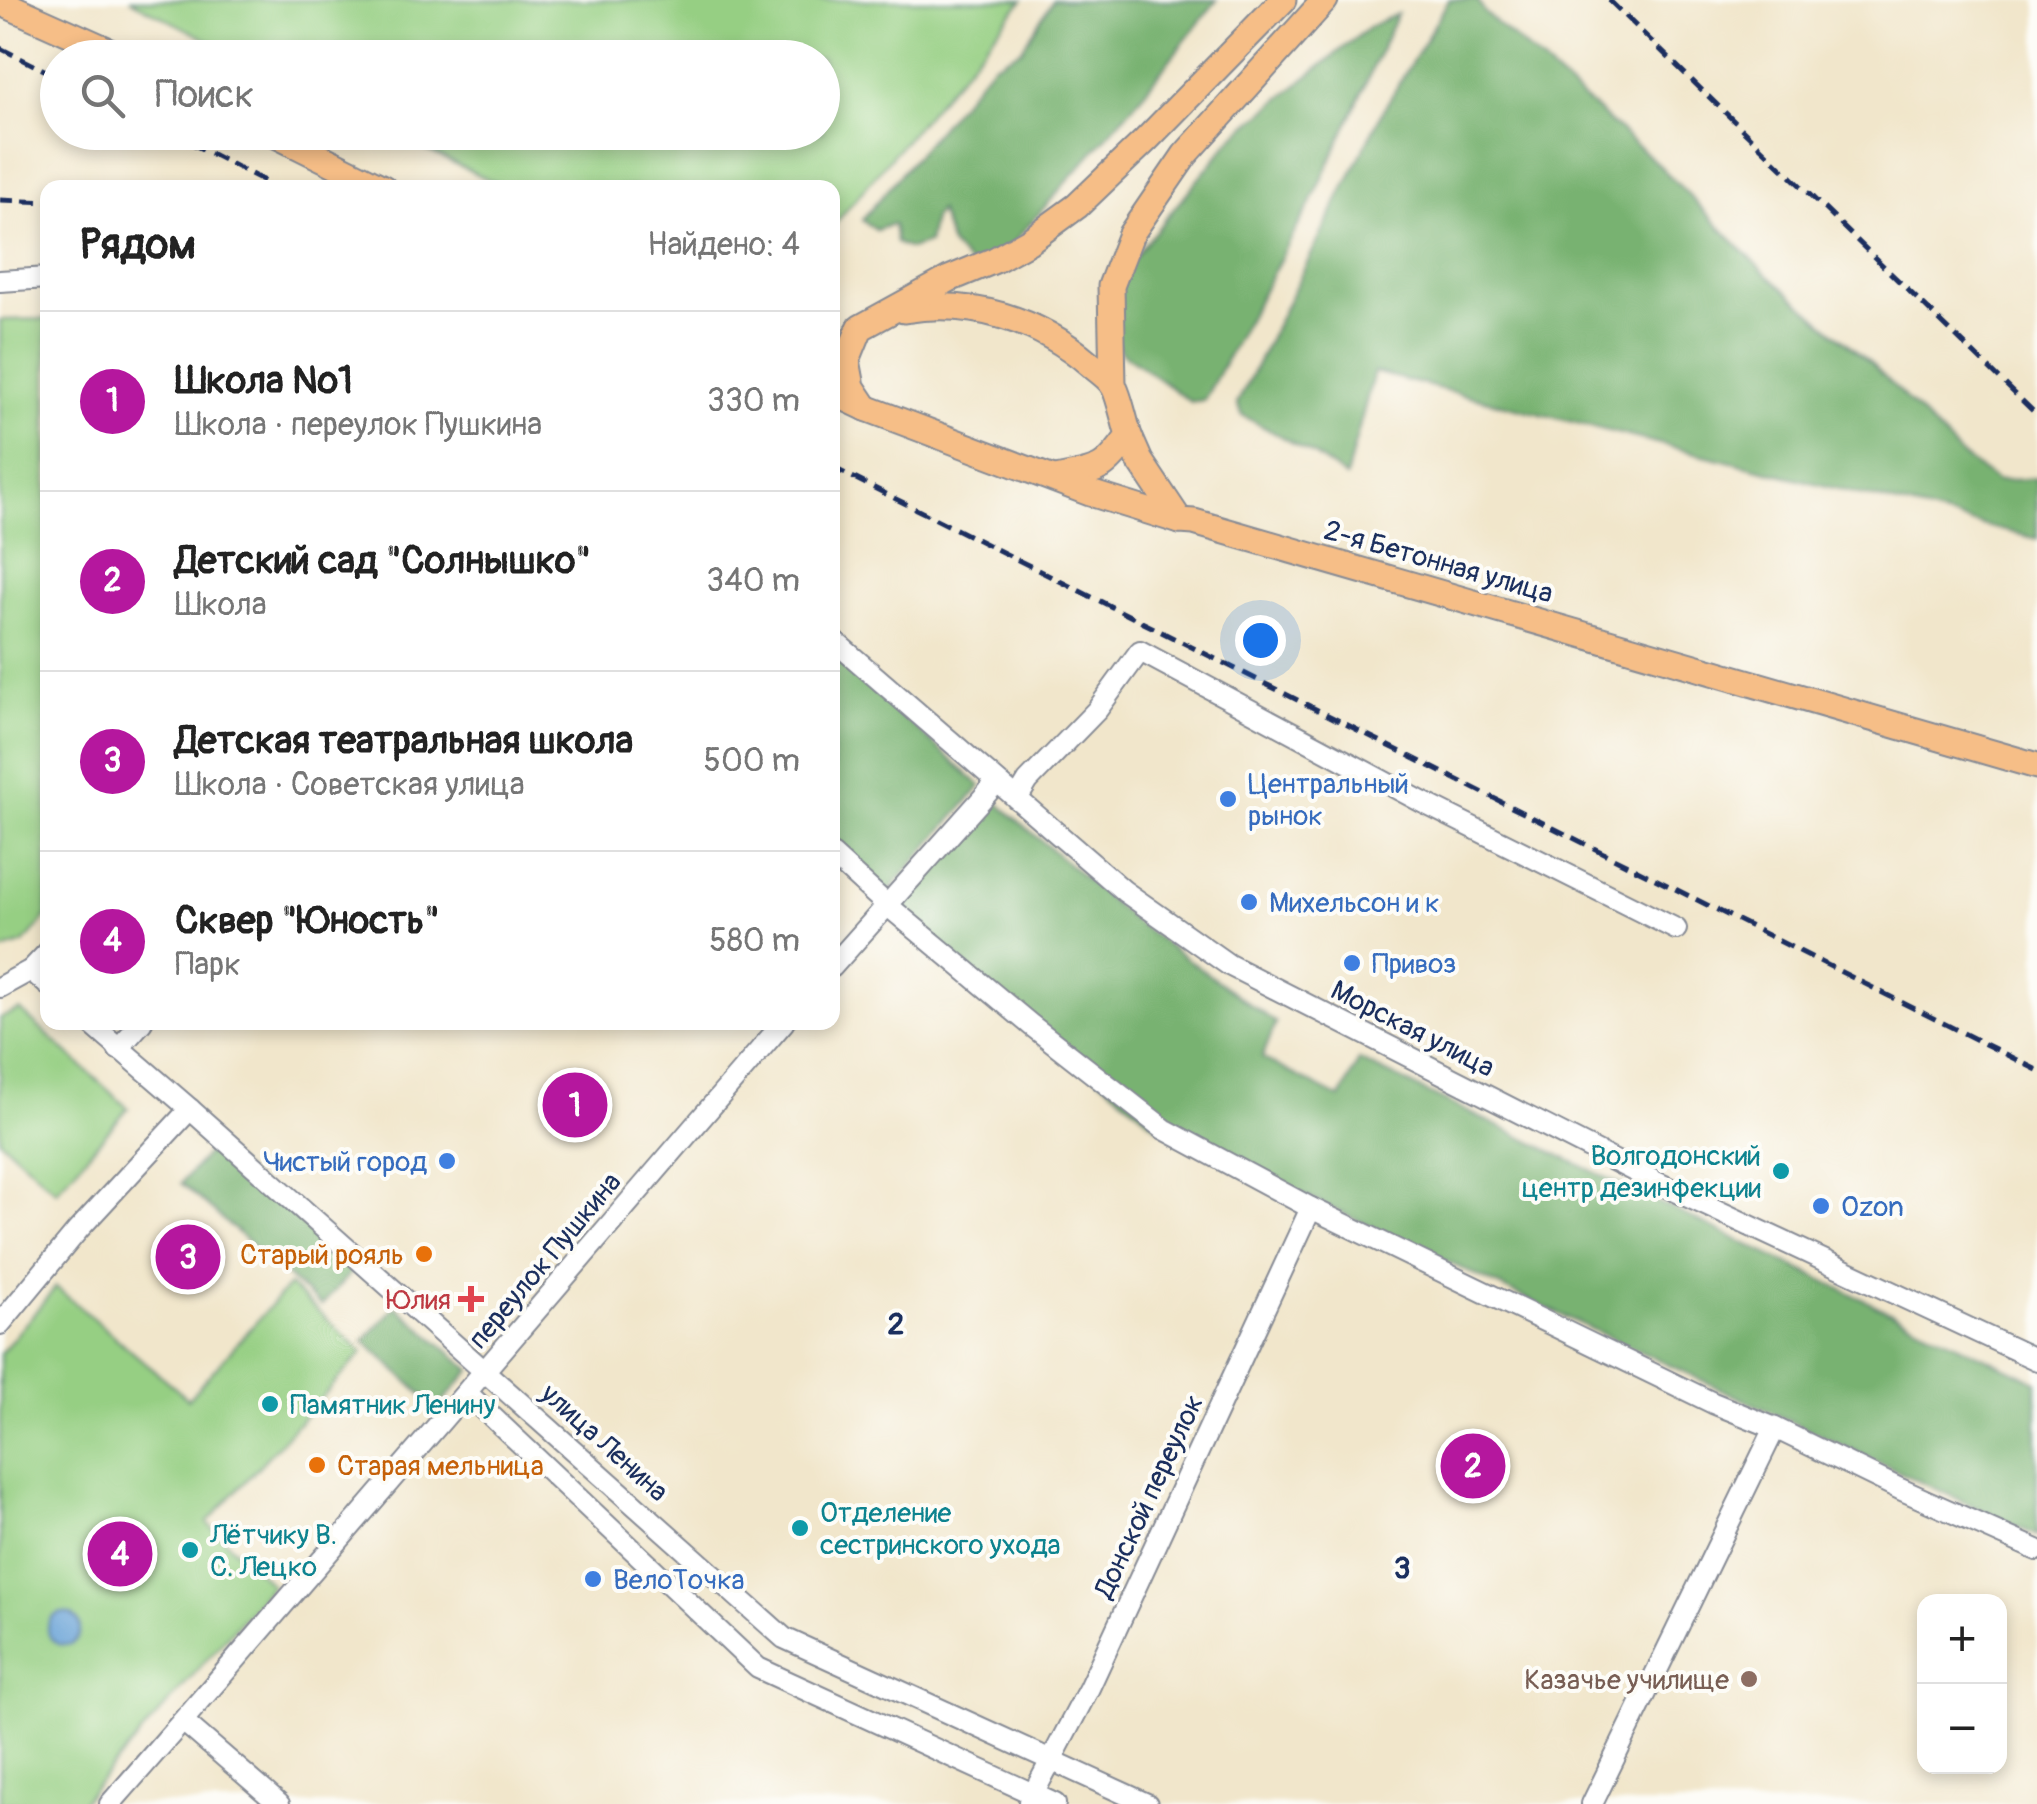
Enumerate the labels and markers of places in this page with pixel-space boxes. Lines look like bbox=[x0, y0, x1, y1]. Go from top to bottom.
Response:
place label: Центральный рынок bbox=[1248, 767, 1409, 834]
marker: Центральный рынок bbox=[1217, 788, 1239, 810]
place label: Михельсон и к bbox=[1269, 886, 1439, 921]
marker: Михельсон и к bbox=[1238, 891, 1260, 913]
place label: Привоз bbox=[1372, 947, 1457, 982]
marker: Привоз bbox=[1341, 952, 1363, 974]
pin: 1 bbox=[542, 1068, 608, 1142]
place label: Волгодонский центр дезинфекции bbox=[1521, 1139, 1761, 1206]
place label: Чистый город bbox=[263, 1145, 427, 1180]
marker: Чистый город bbox=[436, 1150, 458, 1172]
marker: Волгодонский центр дезинфекции bbox=[1770, 1160, 1792, 1182]
place label: Ozon bbox=[1841, 1190, 1904, 1225]
marker: Ozon bbox=[1810, 1195, 1832, 1217]
pin: 3 bbox=[156, 1220, 220, 1294]
place label: Старый рояль bbox=[240, 1238, 404, 1273]
marker: Старый рояль bbox=[413, 1243, 435, 1265]
place label: Юлия bbox=[387, 1283, 451, 1318]
marker: Юлия bbox=[460, 1288, 482, 1310]
place label: Памятник Ленину bbox=[290, 1388, 495, 1423]
marker: Памятник Ленину bbox=[259, 1393, 281, 1415]
pin: 2 bbox=[1440, 1428, 1506, 1504]
place label: Старая мельница bbox=[337, 1449, 544, 1484]
marker: Старая мельница bbox=[306, 1454, 328, 1476]
place label: Отделение сестринского ухода bbox=[820, 1496, 1061, 1563]
pin: 4 bbox=[88, 1516, 152, 1592]
marker: Отделение сестринского ухода bbox=[789, 1517, 811, 1539]
place label: Лётчику В. С. Лецко bbox=[209, 1518, 337, 1585]
marker: Лётчику В. С. Лецко bbox=[179, 1539, 201, 1561]
place label: ВелоТочка bbox=[613, 1563, 745, 1598]
marker: ВелоТочка bbox=[582, 1568, 604, 1590]
place label: Казачье училище bbox=[1524, 1663, 1729, 1698]
marker: Казачье училище bbox=[1738, 1668, 1760, 1690]

